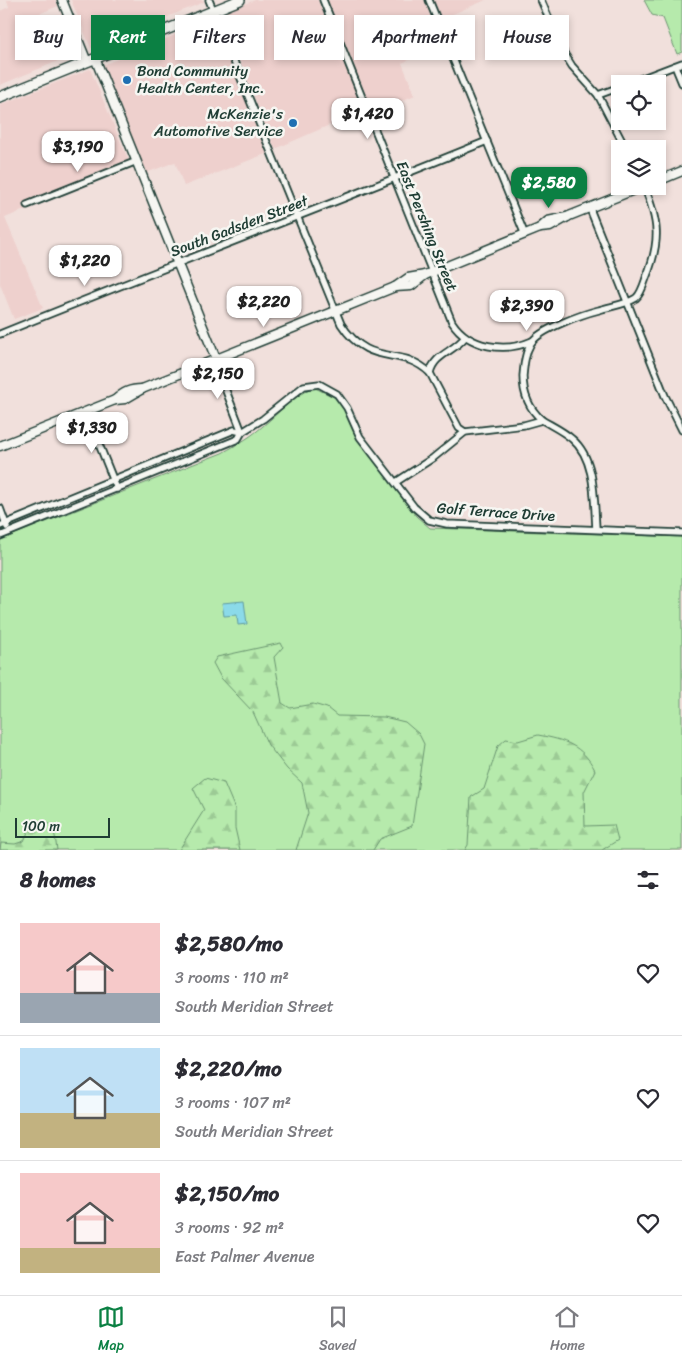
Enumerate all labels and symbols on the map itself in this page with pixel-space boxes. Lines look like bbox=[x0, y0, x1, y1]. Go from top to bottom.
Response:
place label: Bond Community Health Center, Inc. bbox=[137, 58, 265, 101]
marker: Bond Community Health Center, Inc. bbox=[121, 74, 133, 86]
pin: $1,420 bbox=[327, 98, 409, 140]
place label: McKenzie's Automotive Service bbox=[153, 101, 283, 144]
marker: McKenzie's Automotive Service bbox=[287, 117, 299, 129]
pin: $3,190 bbox=[37, 130, 119, 173]
street label: East Pershing Street bbox=[389, 157, 465, 296]
pin: $2,580 bbox=[508, 166, 590, 209]
street label: South Gadsden Street bbox=[166, 187, 313, 264]
pin: $1,220 bbox=[44, 244, 126, 287]
pin: $2,220 bbox=[223, 286, 305, 328]
pin: $2,390 bbox=[486, 290, 568, 332]
pin: $2,150 bbox=[177, 358, 259, 400]
pin: $1,330 bbox=[51, 412, 133, 454]
street label: Golf Terrace Drive bbox=[436, 495, 556, 529]
scale bar bbox=[15, 815, 110, 838]

